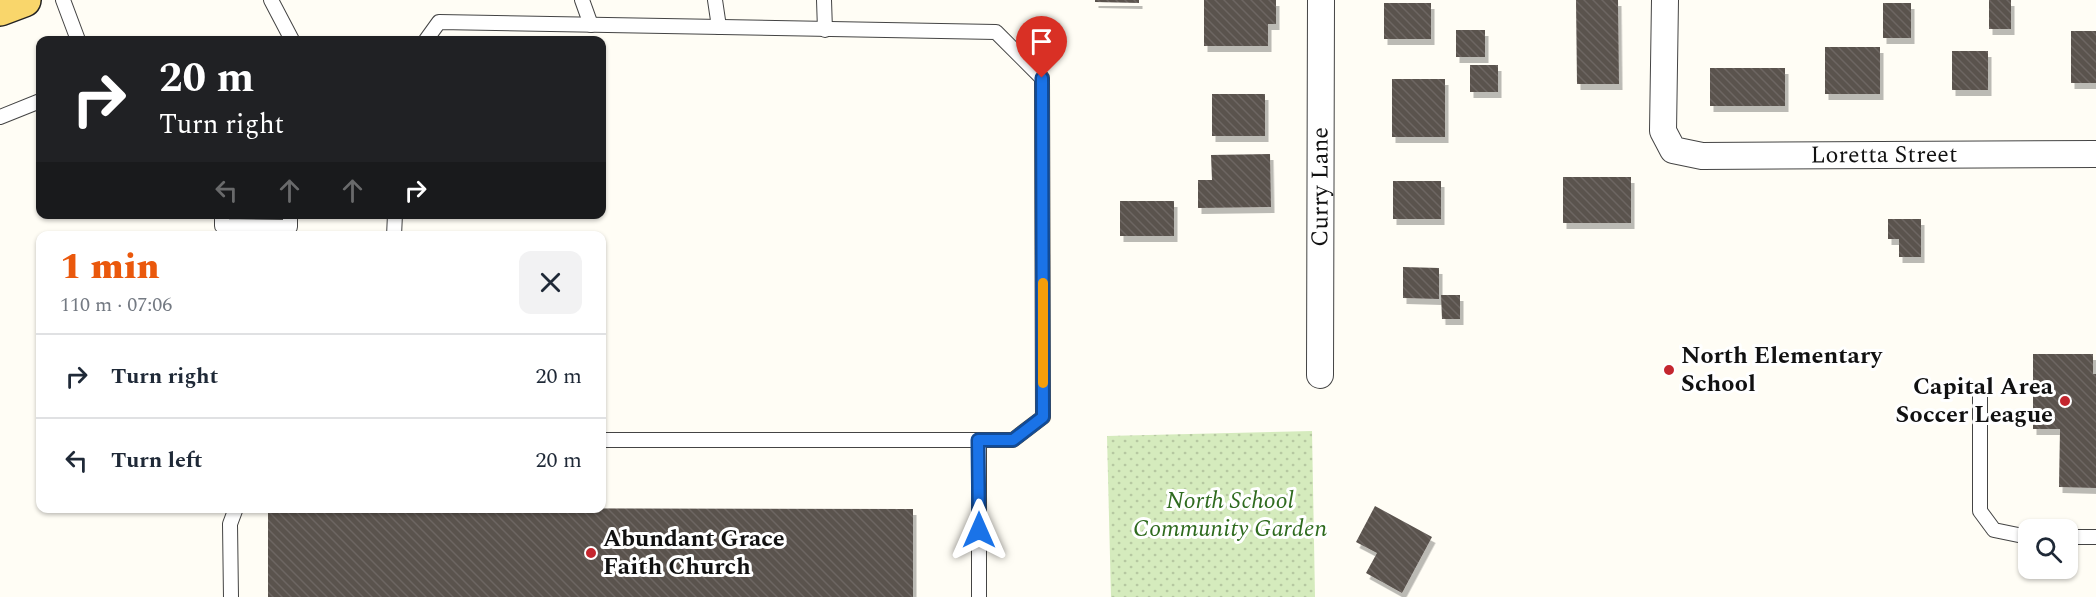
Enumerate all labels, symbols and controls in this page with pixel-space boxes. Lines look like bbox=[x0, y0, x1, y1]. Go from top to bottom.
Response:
pin bbox=[1016, 16, 1067, 78]
icon: arrive bbox=[1025, 25, 1058, 58]
text: 20 m bbox=[159, 47, 254, 110]
icon: right bbox=[60, 60, 138, 138]
text: Turn right bbox=[159, 104, 284, 146]
street label: Curry Lane bbox=[1302, 127, 1339, 247]
street label: Loretta Street bbox=[1810, 137, 1958, 173]
icon: left bbox=[210, 174, 243, 207]
icon: ahead bbox=[273, 174, 306, 207]
icon: ahead bbox=[336, 174, 369, 207]
icon: right bbox=[399, 174, 432, 207]
text: 1 min bbox=[60, 240, 160, 295]
button: close bbox=[519, 251, 582, 314]
text: 110 m · 07:06 bbox=[60, 290, 172, 320]
place label: North Elementary School bbox=[1681, 338, 1883, 402]
icon: right bbox=[60, 360, 93, 393]
text: Turn right bbox=[111, 360, 218, 393]
text: 20 m bbox=[536, 360, 582, 393]
marker: North Elementary School bbox=[1662, 363, 1676, 377]
place label: Capital Area Soccer League bbox=[1896, 369, 2054, 433]
marker: Capital Area Soccer League bbox=[2058, 394, 2072, 408]
icon: left bbox=[60, 444, 93, 477]
text: Turn left bbox=[111, 444, 203, 477]
text: 20 m bbox=[536, 444, 582, 477]
park label: North School Community Garden bbox=[1133, 483, 1327, 547]
position arrow bbox=[947, 498, 1011, 562]
map controls bbox=[2018, 519, 2078, 579]
button: search bbox=[2018, 519, 2078, 579]
place label: Abundant Grace Faith Church bbox=[603, 521, 785, 585]
marker: Abundant Grace Faith Church bbox=[584, 546, 598, 560]

